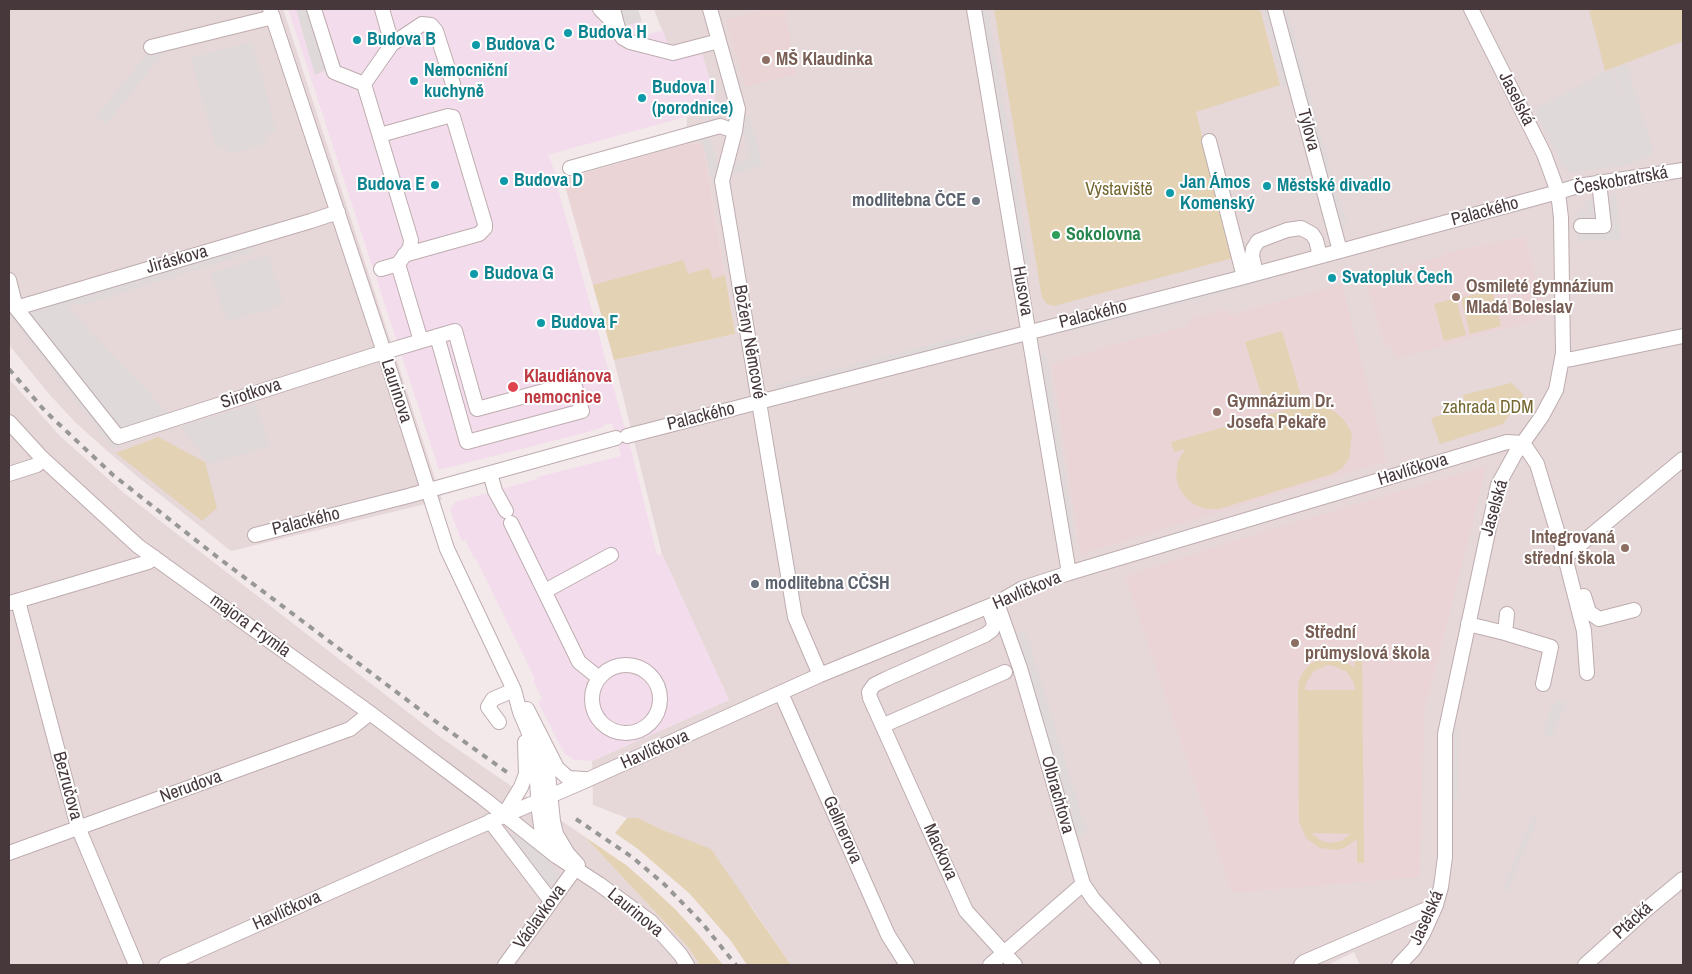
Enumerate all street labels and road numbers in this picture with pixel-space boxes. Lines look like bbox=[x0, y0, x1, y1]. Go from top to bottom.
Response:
street label: Jaselská bbox=[1493, 69, 1539, 129]
street label: Tylova bbox=[1292, 107, 1324, 153]
street label: Českobratrská bbox=[1572, 162, 1670, 200]
street label: Palackého bbox=[1449, 193, 1521, 231]
street label: Jiráskova bbox=[144, 241, 210, 279]
street label: Husova bbox=[1007, 264, 1037, 318]
street label: Boženy Němcové bbox=[728, 283, 770, 401]
street label: Palackého bbox=[1057, 296, 1129, 334]
street label: Laurinova bbox=[376, 356, 416, 426]
street label: Sirotkova bbox=[218, 374, 284, 414]
street label: Palackého bbox=[665, 398, 737, 436]
street label: Havlíčkova bbox=[1375, 449, 1451, 491]
street label: Jaselská bbox=[1477, 477, 1513, 539]
street label: Palackého bbox=[270, 503, 342, 541]
street label: Havlíčkova bbox=[990, 567, 1064, 615]
street label: majora Frymla bbox=[206, 590, 294, 662]
street label: Havlíčkova bbox=[618, 725, 692, 775]
street label: Bezručova bbox=[48, 750, 86, 822]
street label: Olbrachtova bbox=[1036, 754, 1078, 836]
street label: Nerudova bbox=[157, 766, 225, 808]
street label: Gellnerova bbox=[818, 793, 866, 867]
street label: Mackova bbox=[918, 821, 962, 883]
street label: Václavkova bbox=[509, 881, 571, 953]
street label: Laurinova bbox=[603, 884, 667, 942]
street label: Havlíčkova bbox=[250, 886, 324, 936]
street label: Jaselská bbox=[1405, 887, 1449, 949]
street label: Ptácká bbox=[1609, 898, 1657, 944]

